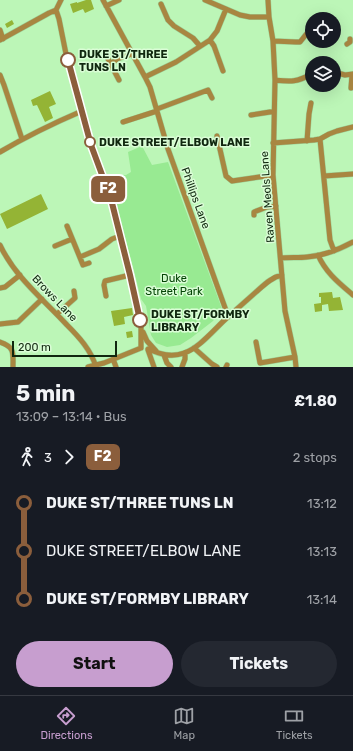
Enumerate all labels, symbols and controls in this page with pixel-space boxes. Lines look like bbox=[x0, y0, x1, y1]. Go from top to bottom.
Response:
map controls bbox=[305, 12, 341, 92]
button: locate bbox=[305, 12, 341, 48]
place label: DUKE ST/THREE TUNS LN bbox=[79, 48, 168, 74]
marker: DUKE ST/THREE TUNS LN bbox=[60, 52, 76, 68]
button: layers bbox=[305, 56, 341, 92]
marker: DUKE STREET/ELBOW LANE bbox=[84, 136, 96, 148]
place label: DUKE STREET/ELBOW LANE bbox=[99, 136, 250, 149]
street label: Raven Meols Lane bbox=[258, 151, 277, 243]
street label: Phillips Lane bbox=[178, 166, 213, 231]
line badge: F2 bbox=[90, 176, 126, 202]
text: F2 bbox=[99, 180, 117, 197]
street label: Brows Lane bbox=[29, 272, 80, 324]
park label: Duke Street Park bbox=[145, 272, 203, 298]
place label: DUKE ST/FORMBY LIBRARY bbox=[151, 308, 250, 334]
marker: DUKE ST/FORMBY LIBRARY bbox=[132, 312, 148, 328]
scale bar bbox=[12, 339, 117, 358]
text: 200 m bbox=[18, 341, 51, 354]
text: 5 min bbox=[16, 380, 76, 407]
text: £1.80 bbox=[294, 392, 337, 410]
text: 13:09 – 13:14 · Bus bbox=[16, 409, 127, 424]
icon: walk bbox=[16, 446, 38, 468]
icon: forward bbox=[58, 446, 80, 468]
text: F2 bbox=[94, 448, 112, 465]
text: 3 bbox=[44, 450, 52, 465]
text: 2 stops bbox=[293, 450, 337, 465]
text: DUKE ST/THREE TUNS LN bbox=[46, 494, 234, 512]
text: 13:12 bbox=[307, 496, 337, 511]
text: DUKE STREET/ELBOW LANE bbox=[46, 542, 241, 560]
text: 13:13 bbox=[307, 544, 337, 559]
text: DUKE ST/FORMBY LIBRARY bbox=[46, 590, 249, 608]
text: 13:14 bbox=[307, 592, 337, 607]
button: Start bbox=[16, 641, 173, 687]
button: Tickets bbox=[181, 641, 337, 687]
tab: Directions bbox=[40, 705, 93, 742]
tab: Map bbox=[173, 705, 195, 742]
tab: Tickets bbox=[276, 705, 313, 742]

